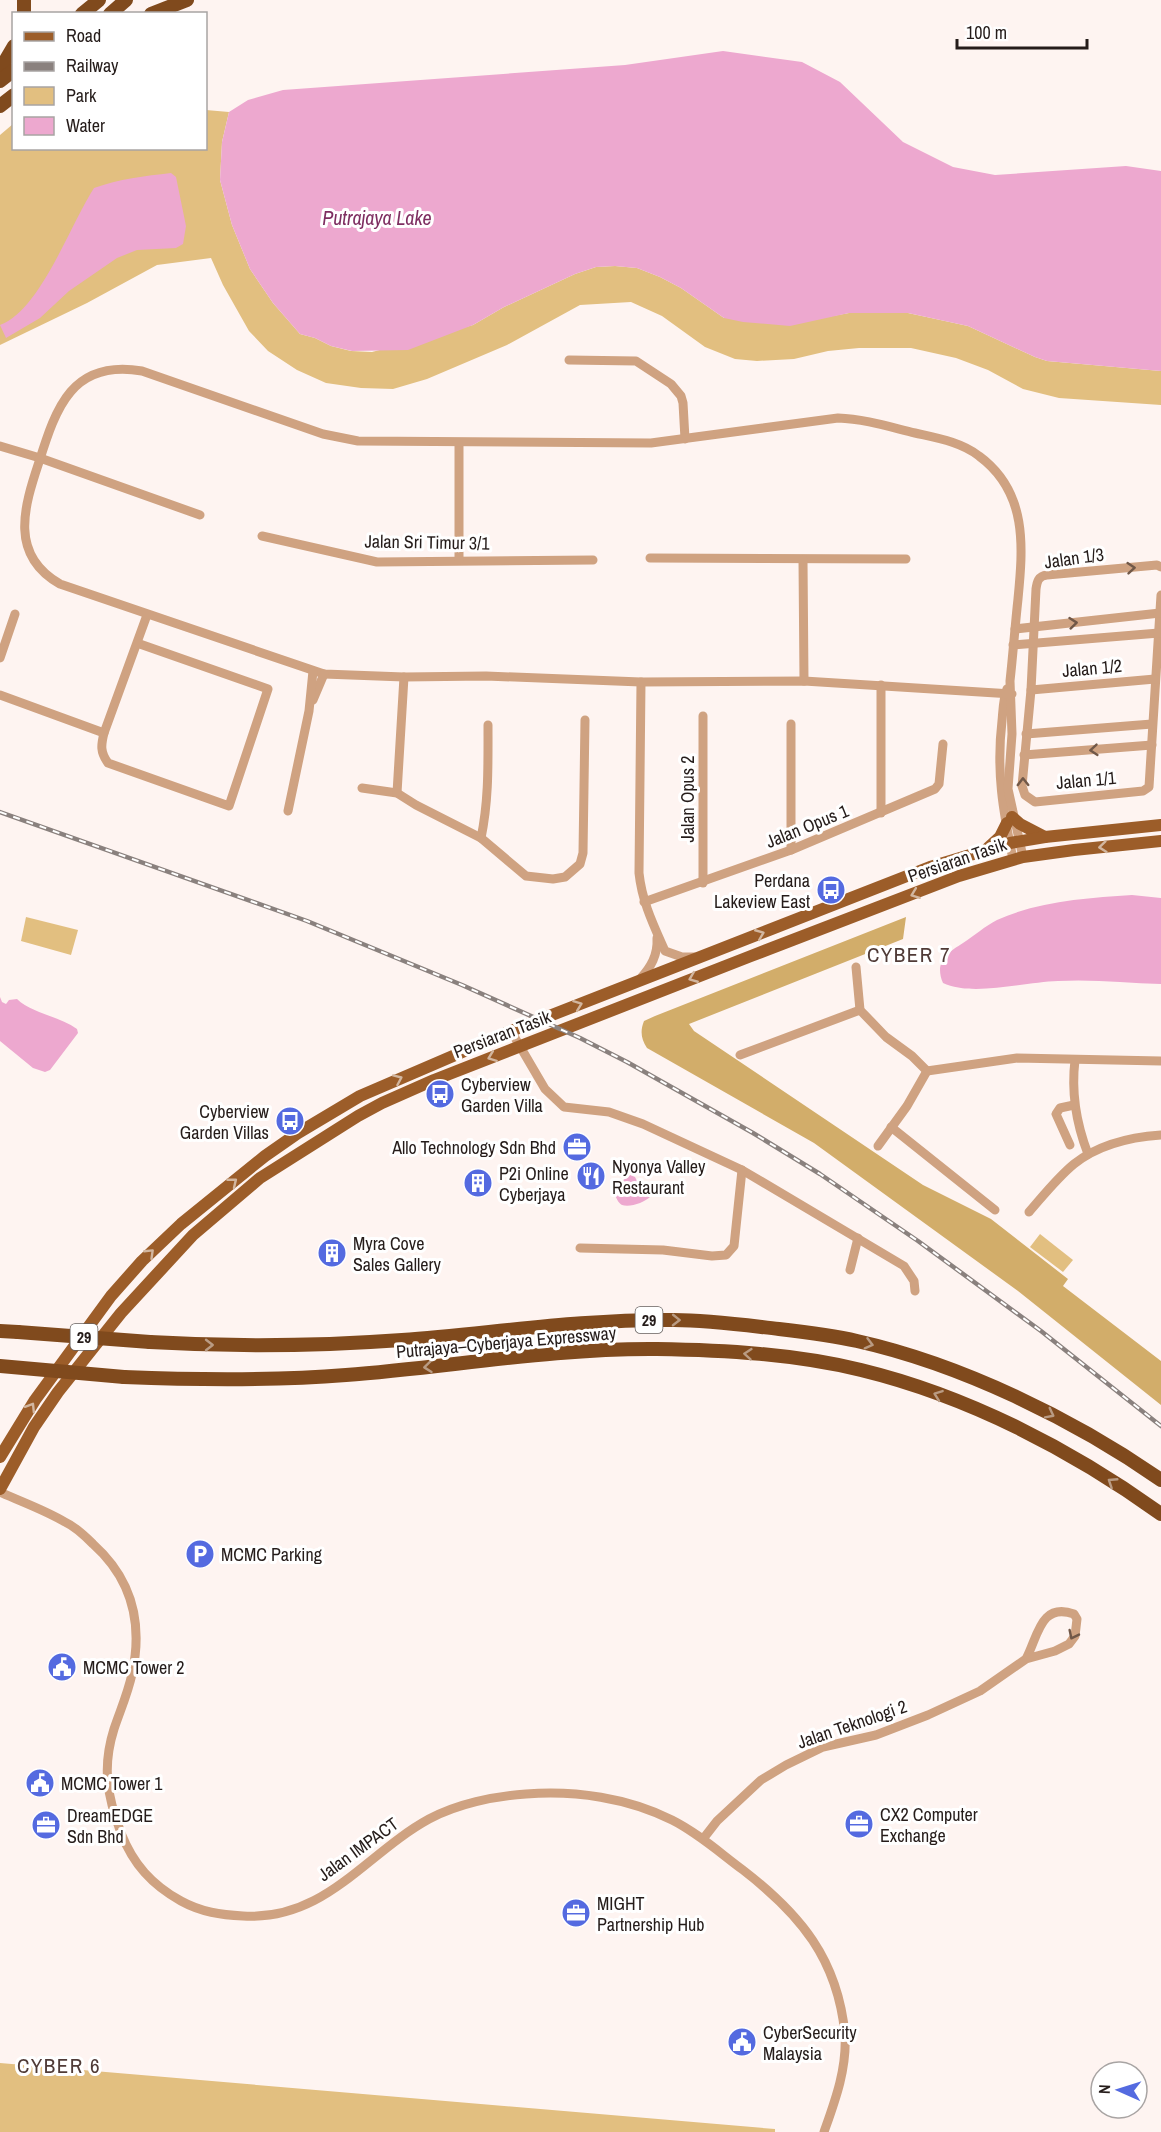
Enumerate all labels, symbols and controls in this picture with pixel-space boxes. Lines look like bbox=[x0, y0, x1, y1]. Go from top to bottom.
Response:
legend bbox=[12, 12, 207, 150]
scale bar bbox=[957, 12, 1088, 50]
text: 100 m bbox=[966, 20, 1007, 45]
text: Road bbox=[66, 23, 101, 48]
text: Railway bbox=[66, 53, 119, 78]
text: Park bbox=[66, 83, 97, 108]
text: Water bbox=[66, 113, 105, 138]
water label: Putrajaya Lake bbox=[322, 204, 432, 231]
street label: Jalan Sri Timur 3/1 bbox=[364, 528, 490, 556]
street label: Jalan 1/3 bbox=[1043, 541, 1105, 575]
one-way arrow bbox=[1126, 562, 1135, 575]
one-way arrow bbox=[1069, 617, 1078, 629]
street label: Jalan 1/2 bbox=[1061, 653, 1123, 683]
one-way arrow bbox=[1090, 743, 1099, 756]
street label: Jalan Opus 2 bbox=[675, 756, 700, 842]
street label: Jalan 1/1 bbox=[1055, 765, 1118, 795]
one-way arrow bbox=[1017, 777, 1030, 786]
street label: Jalan Opus 1 bbox=[762, 798, 853, 854]
street label: Persiaran Tasik bbox=[904, 831, 1010, 889]
one-way arrow bbox=[1098, 840, 1107, 852]
place label: Perdana Lakeview East bbox=[714, 868, 810, 914]
bus stop icon: Perdana Lakeview East bbox=[815, 874, 847, 906]
one-way arrow bbox=[910, 886, 920, 899]
one-way arrow bbox=[754, 929, 765, 941]
district label: CYBER 7 bbox=[867, 940, 951, 969]
one-way arrow bbox=[688, 971, 699, 983]
one-way arrow bbox=[572, 1000, 583, 1013]
street label: Persiaran Tasik bbox=[450, 1004, 555, 1064]
one-way arrow bbox=[487, 1050, 498, 1062]
place label: Cyberview Garden Villa bbox=[461, 1072, 543, 1118]
one-way arrow bbox=[391, 1074, 402, 1086]
bus stop icon: Cyberview Garden Villa bbox=[424, 1078, 456, 1110]
place label: Cyberview Garden Villas bbox=[180, 1099, 269, 1145]
bus stop icon: Cyberview Garden Villas bbox=[274, 1105, 306, 1137]
office icon: Allo Technology Sdn Bhd bbox=[561, 1131, 593, 1163]
place label: Allo Technology Sdn Bhd bbox=[391, 1135, 556, 1160]
place label: Nyonya Valley Restaurant bbox=[612, 1154, 706, 1200]
restaurant icon: Nyonya Valley Restaurant bbox=[575, 1160, 607, 1192]
place label: P2i Online Cyberjaya bbox=[499, 1161, 569, 1207]
building icon: P2i Online Cyberjaya bbox=[462, 1167, 494, 1199]
one-way arrow bbox=[226, 1178, 237, 1189]
place label: Myra Cove Sales Gallery bbox=[353, 1231, 441, 1277]
building icon: Myra Cove Sales Gallery bbox=[316, 1237, 348, 1269]
one-way arrow bbox=[142, 1250, 153, 1261]
road number: 29 bbox=[636, 1307, 662, 1333]
one-way arrow bbox=[671, 1314, 680, 1326]
street label: Putrajaya–Cyberjaya Expressway bbox=[395, 1320, 618, 1364]
road number: 29 bbox=[70, 1324, 98, 1350]
one-way arrow bbox=[863, 1337, 874, 1349]
one-way arrow bbox=[204, 1339, 213, 1351]
one-way arrow bbox=[744, 1348, 753, 1361]
one-way arrow bbox=[423, 1360, 432, 1373]
one-way arrow bbox=[933, 1390, 944, 1403]
one-way arrow bbox=[23, 1403, 35, 1413]
one-way arrow bbox=[1044, 1407, 1055, 1419]
one-way arrow bbox=[1108, 1478, 1119, 1489]
parking icon: MCMC Parking bbox=[184, 1538, 216, 1570]
place label: MCMC Parking bbox=[221, 1542, 323, 1567]
one-way arrow bbox=[1068, 1629, 1080, 1640]
public building icon: MCMC Tower 2 bbox=[46, 1651, 78, 1683]
place label: MCMC Tower 2 bbox=[83, 1655, 184, 1680]
street label: Jalan Teknologi 2 bbox=[794, 1694, 910, 1754]
public building icon: MCMC Tower 1 bbox=[24, 1767, 56, 1799]
place label: MCMC Tower 1 bbox=[61, 1771, 163, 1796]
place label: CX2 Computer Exchange bbox=[880, 1802, 978, 1848]
place label: DreamEDGE Sdn Bhd bbox=[67, 1803, 153, 1849]
office icon: CX2 Computer Exchange bbox=[843, 1808, 875, 1840]
office icon: DreamEDGE Sdn Bhd bbox=[30, 1809, 62, 1841]
street label: Jalan IMPACT bbox=[313, 1811, 403, 1887]
place label: MIGHT Partnership Hub bbox=[597, 1891, 704, 1937]
office icon: MIGHT Partnership Hub bbox=[560, 1897, 592, 1929]
place label: CyberSecurity Malaysia bbox=[763, 2020, 857, 2066]
public building icon: CyberSecurity Malaysia bbox=[726, 2026, 758, 2058]
district label: CYBER 6 bbox=[17, 2051, 101, 2080]
north arrow bbox=[1089, 2060, 1149, 2120]
text: N bbox=[1093, 2084, 1115, 2095]

